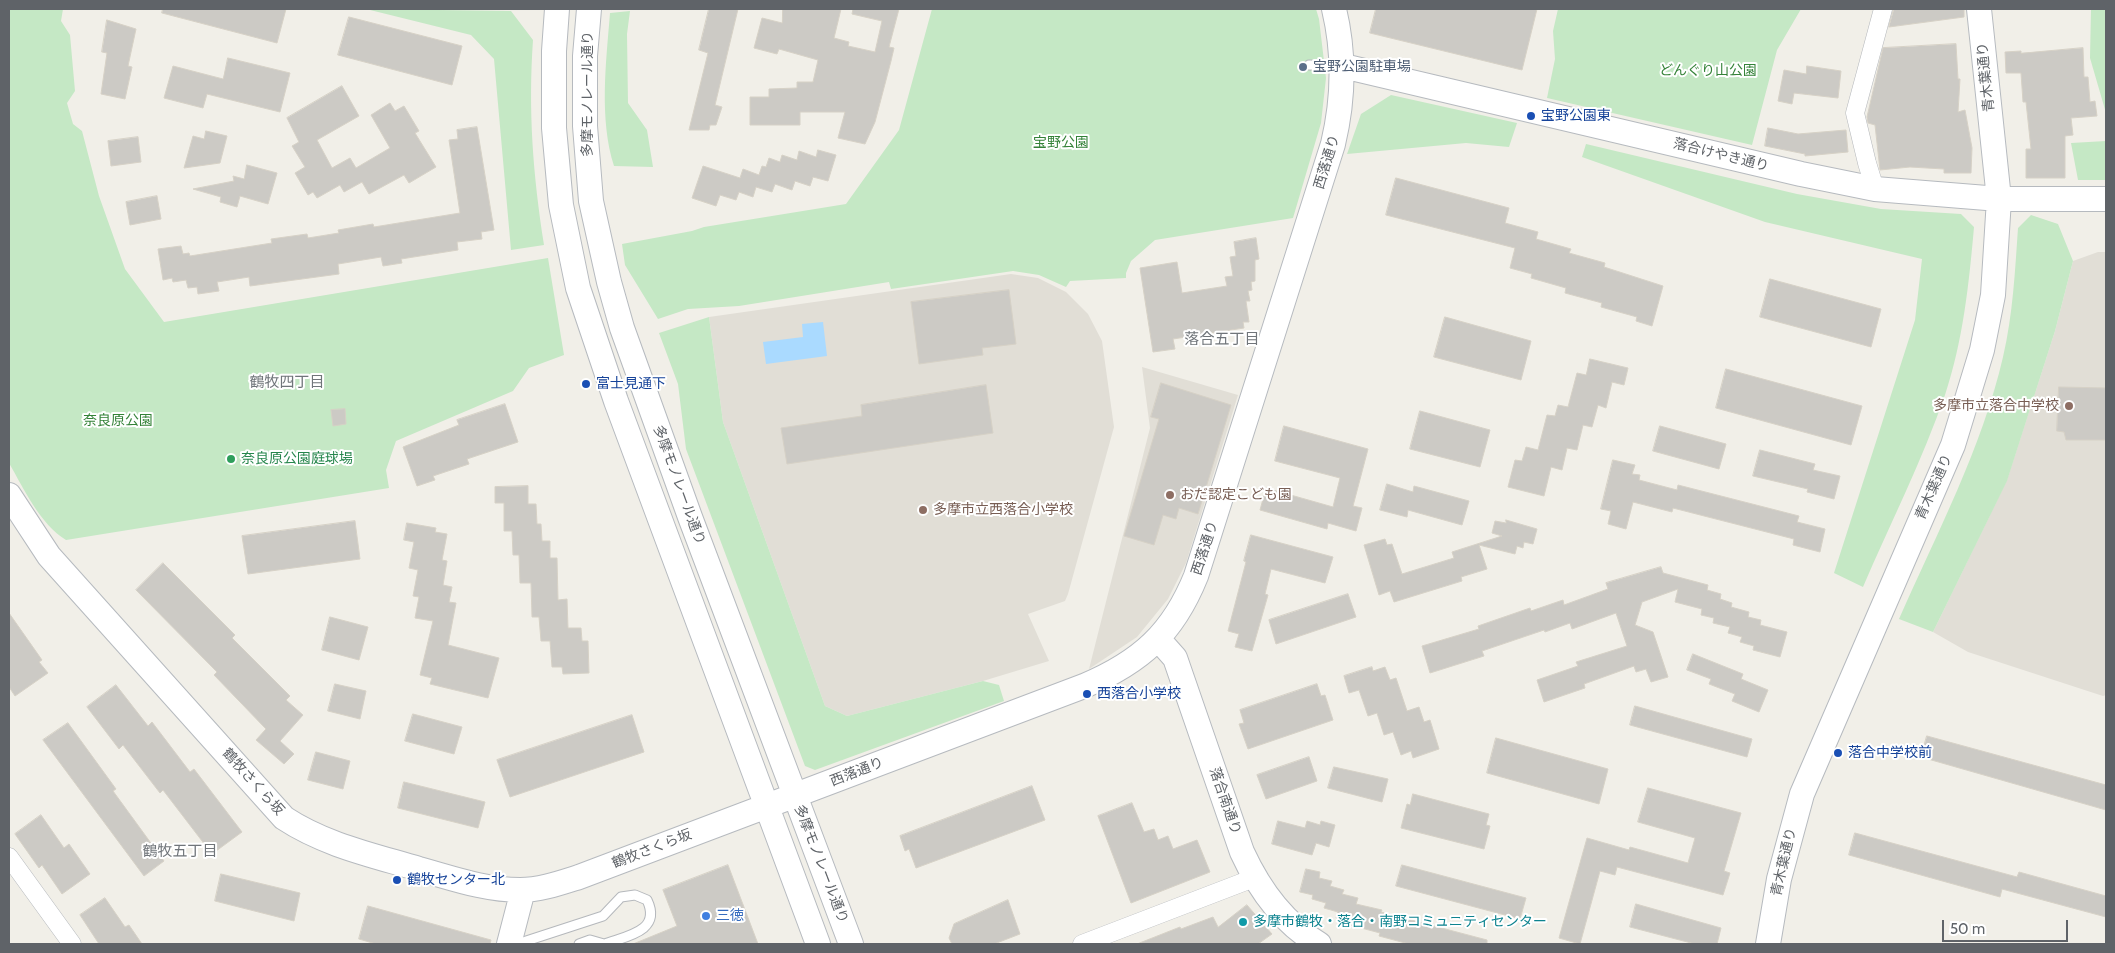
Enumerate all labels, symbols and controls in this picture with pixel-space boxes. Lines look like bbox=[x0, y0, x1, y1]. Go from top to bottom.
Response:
street label: 多摩モノレール通り bbox=[580, 31, 596, 157]
street label: 青木葉通り bbox=[1974, 41, 1998, 113]
place label: 宝野公園駐車場 bbox=[1313, 59, 1411, 75]
marker: 宝野公園駐車場 bbox=[1297, 61, 1309, 73]
park label: どんぐり山公園 bbox=[1659, 63, 1757, 79]
place label: 宝野公園東 bbox=[1541, 108, 1611, 124]
marker: 宝野公園東 bbox=[1525, 110, 1537, 122]
street label: 西落通り bbox=[1311, 133, 1343, 191]
park label: 宝野公園 bbox=[1033, 135, 1089, 151]
street label: 落合けやき通り bbox=[1671, 135, 1771, 175]
district label: 落合五丁目 bbox=[1185, 331, 1259, 349]
district label: 鶴牧四丁目 bbox=[250, 374, 324, 392]
place label: 富士見通下 bbox=[596, 376, 666, 392]
marker: 富士見通下 bbox=[580, 378, 592, 390]
place label: 多摩市立落合中学校 bbox=[1933, 398, 2059, 414]
marker: 多摩市立落合中学校 bbox=[2063, 400, 2075, 412]
park label: 奈良原公園 bbox=[83, 413, 153, 429]
street label: 多摩モノレール通り bbox=[650, 423, 708, 547]
place label: 奈良原公園庭球場 bbox=[241, 451, 353, 467]
street label: 青木葉通り bbox=[1912, 452, 1956, 522]
marker: 奈良原公園庭球場 bbox=[225, 453, 237, 465]
place label: おだ認定こども園 bbox=[1180, 487, 1292, 503]
marker: おだ認定こども園 bbox=[1164, 489, 1176, 501]
place label: 多摩市立西落合小学校 bbox=[933, 502, 1073, 518]
marker: 多摩市立西落合小学校 bbox=[917, 504, 929, 516]
street label: 西落通り bbox=[1188, 519, 1222, 577]
place label: 西落合小学校 bbox=[1097, 686, 1181, 702]
marker: 西落合小学校 bbox=[1081, 688, 1093, 700]
street label: 鶴牧さくら坂 bbox=[219, 745, 287, 819]
place label: 落合中学校前 bbox=[1848, 745, 1932, 761]
marker: 落合中学校前 bbox=[1832, 747, 1844, 759]
street label: 西落通り bbox=[828, 754, 886, 790]
street label: 落合南通り bbox=[1206, 765, 1244, 837]
street label: 多摩モノレール通り bbox=[791, 802, 851, 926]
street label: 鶴牧さくら坂 bbox=[610, 826, 694, 872]
street label: 青木葉通り bbox=[1768, 826, 1800, 898]
district label: 鶴牧五丁目 bbox=[143, 843, 217, 861]
place label: 鶴牧センター北 bbox=[407, 872, 505, 888]
marker: 鶴牧センター北 bbox=[391, 874, 403, 886]
place label: 三徳 bbox=[716, 908, 744, 924]
marker: 三徳 bbox=[700, 910, 712, 922]
scale bar bbox=[1945, 910, 2071, 942]
place label: 多摩市鶴牧・落合・南野コミュニティセンター bbox=[1253, 914, 1547, 930]
marker: 多摩市鶴牧・落合・南野コミュニティセンター bbox=[1237, 916, 1249, 928]
text: 50 m bbox=[1950, 920, 1985, 938]

